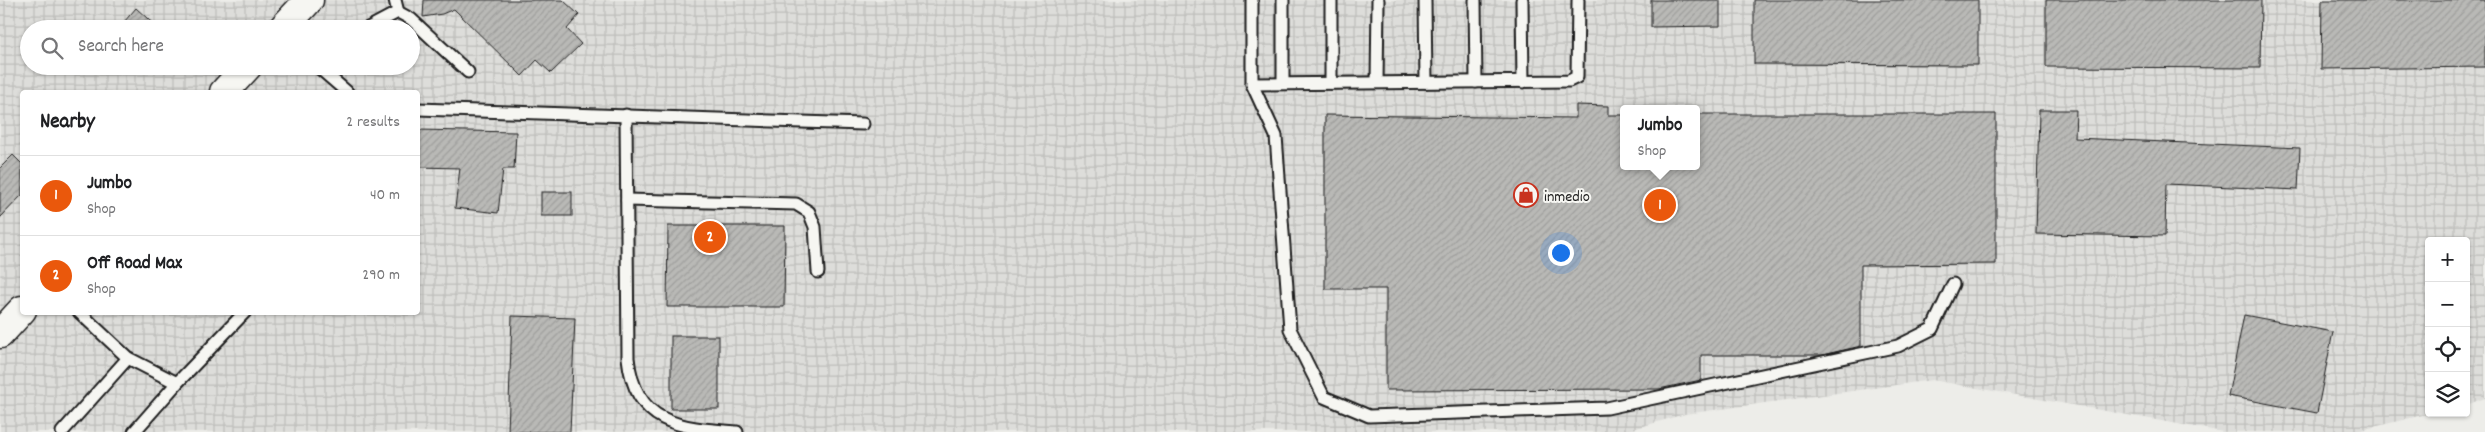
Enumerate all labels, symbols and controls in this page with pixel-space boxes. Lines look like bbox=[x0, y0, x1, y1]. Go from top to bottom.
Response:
search box bbox=[20, 20, 420, 75]
icon: search bbox=[38, 34, 66, 62]
text: Search here bbox=[78, 34, 164, 61]
popup bbox=[1620, 105, 1700, 170]
text: Nearby bbox=[40, 108, 95, 138]
text: 2 results bbox=[346, 111, 400, 134]
text: Jumbo bbox=[1638, 113, 1682, 140]
text: Shop bbox=[1638, 140, 1666, 163]
text: Jumbo bbox=[87, 171, 132, 198]
shop icon: inmedio bbox=[1513, 182, 1539, 208]
text: 1 bbox=[54, 184, 58, 207]
text: 40 m bbox=[370, 184, 400, 207]
place label: inmedio bbox=[1544, 186, 1590, 209]
pin: 1 bbox=[1644, 186, 1676, 224]
text: Shop bbox=[87, 198, 116, 221]
pin: 2 bbox=[694, 218, 726, 256]
map controls bbox=[2425, 237, 2470, 417]
button: + bbox=[2425, 237, 2470, 282]
your location bbox=[1548, 240, 1574, 266]
text: Off Road Max bbox=[87, 251, 182, 278]
text: 2 bbox=[53, 264, 60, 287]
text: 290 m bbox=[362, 264, 400, 287]
text: Shop bbox=[87, 278, 116, 301]
button: − bbox=[2425, 282, 2470, 327]
button: locate bbox=[2425, 327, 2470, 372]
button: layers bbox=[2425, 372, 2470, 417]

